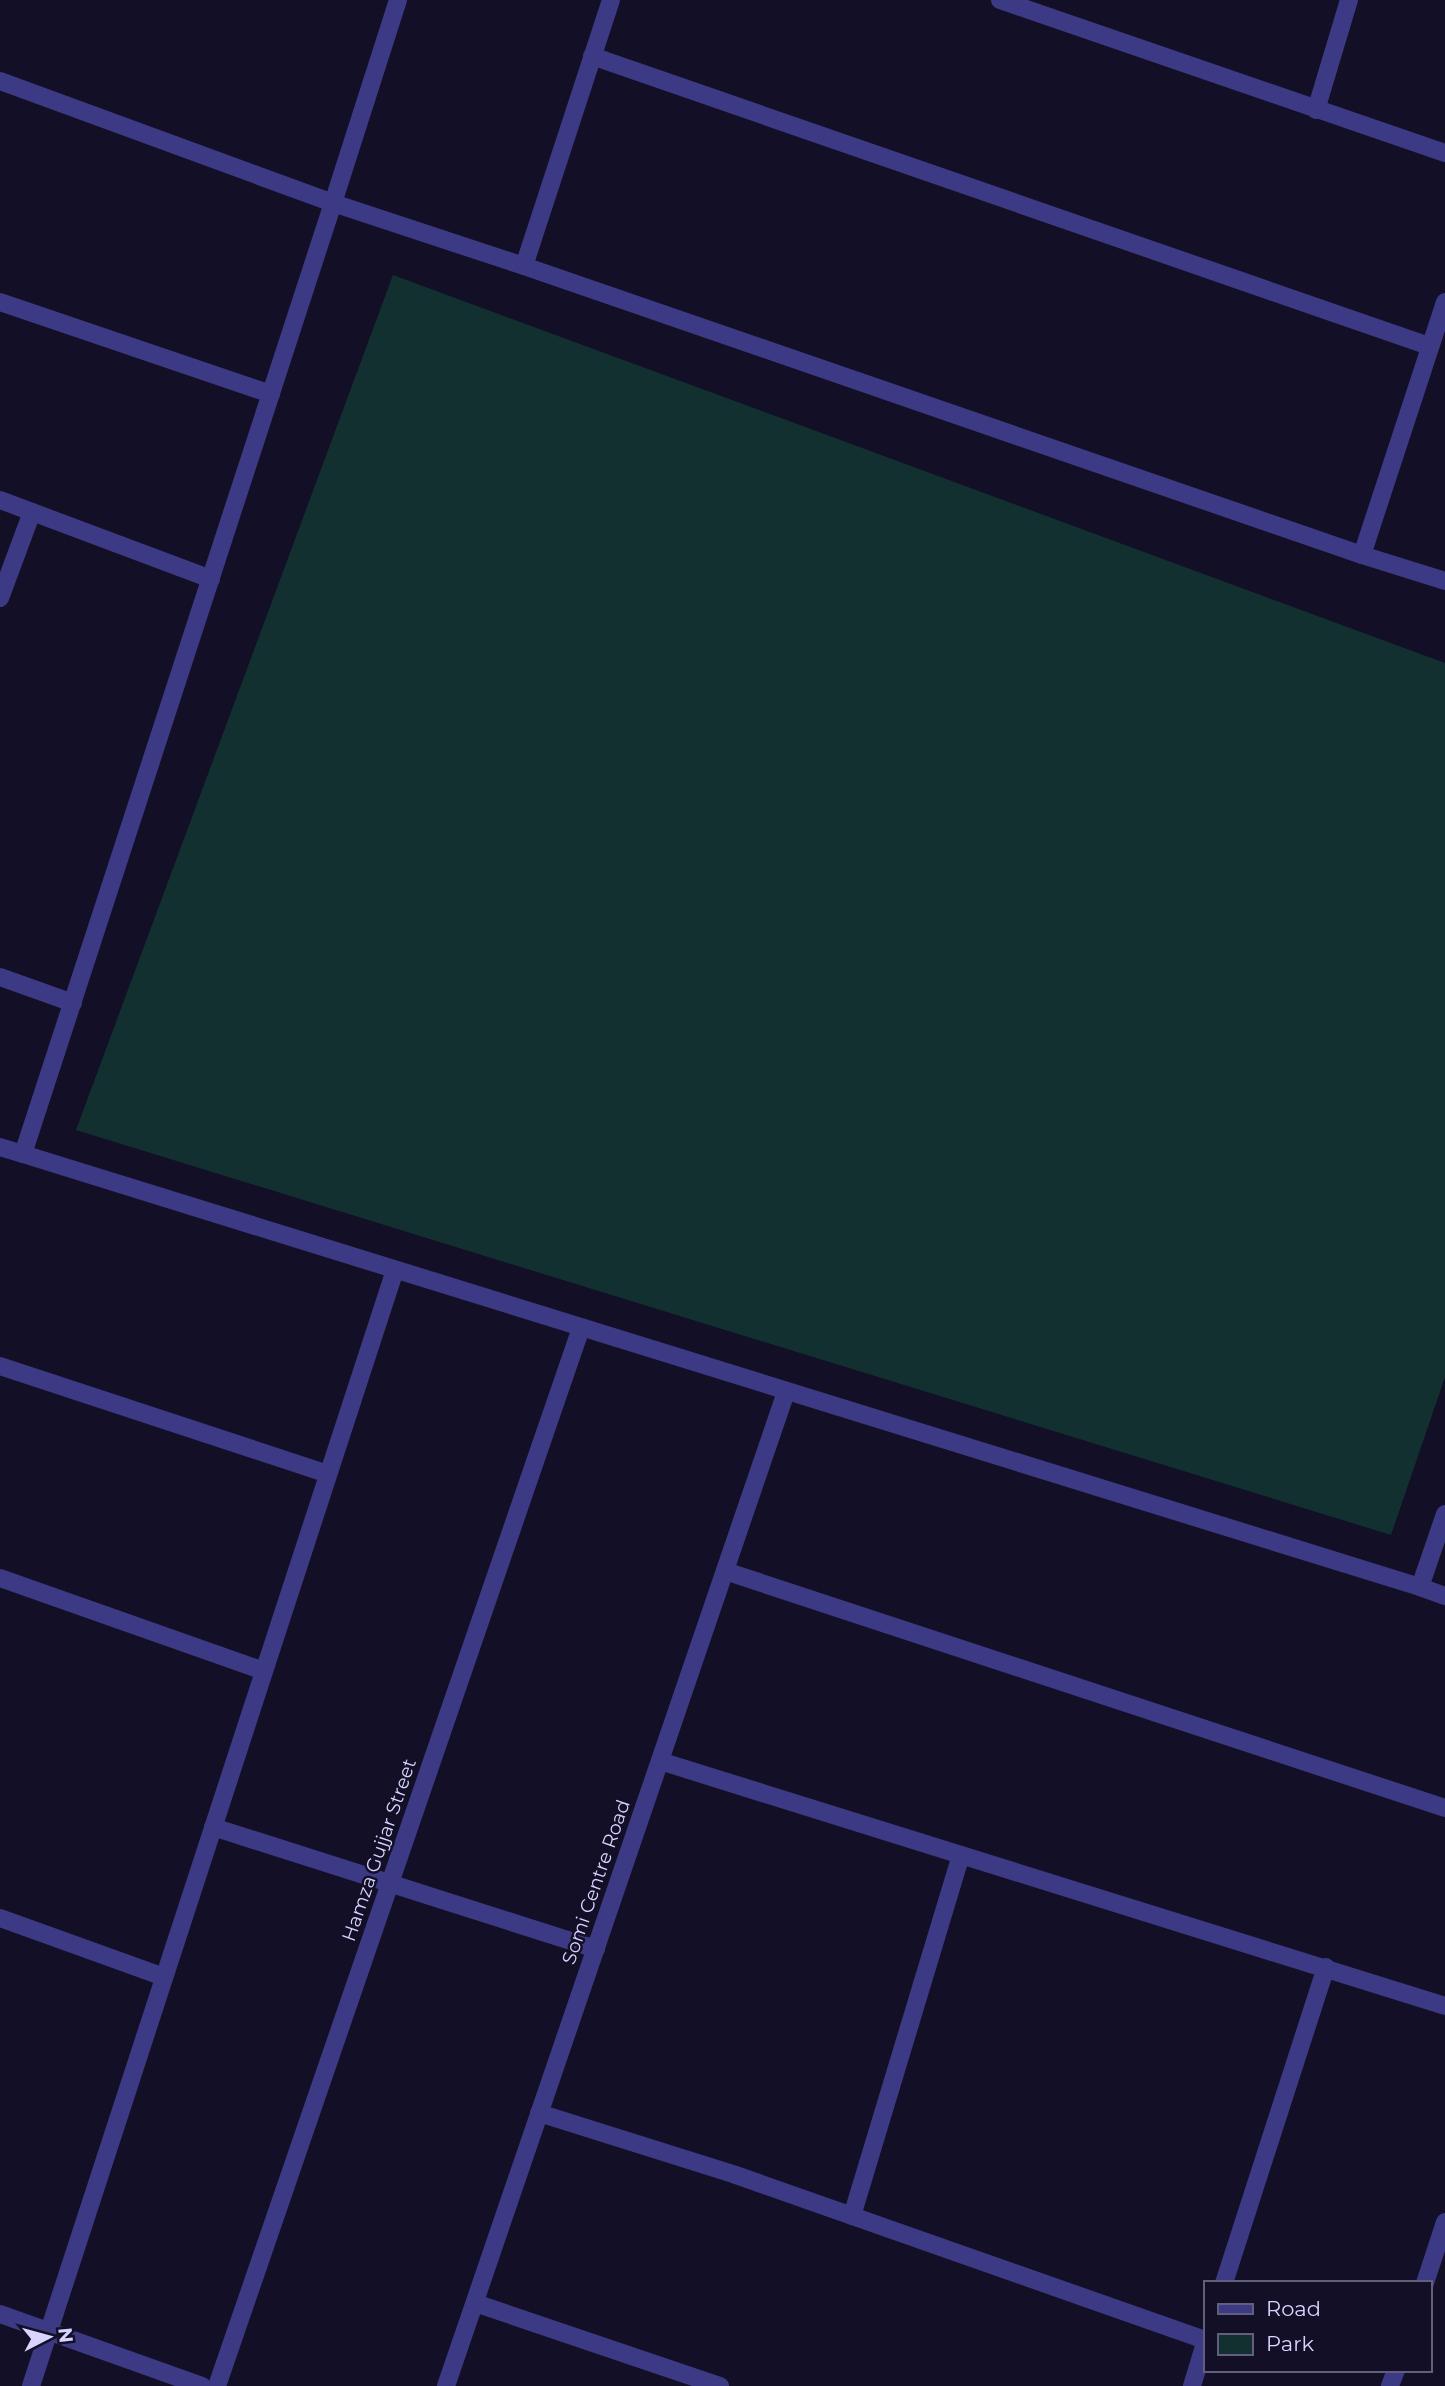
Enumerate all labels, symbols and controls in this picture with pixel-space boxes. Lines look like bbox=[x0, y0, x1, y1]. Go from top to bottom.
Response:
street label: Hamza Gujjar Street bbox=[337, 1755, 421, 1944]
street label: Somi Centre Road bbox=[557, 1797, 635, 1967]
legend bbox=[1204, 2281, 1431, 2372]
text: Road bbox=[1266, 2296, 1321, 2321]
north arrow bbox=[14, 2302, 84, 2372]
text: N bbox=[53, 2326, 78, 2344]
text: Park bbox=[1266, 2331, 1314, 2356]

